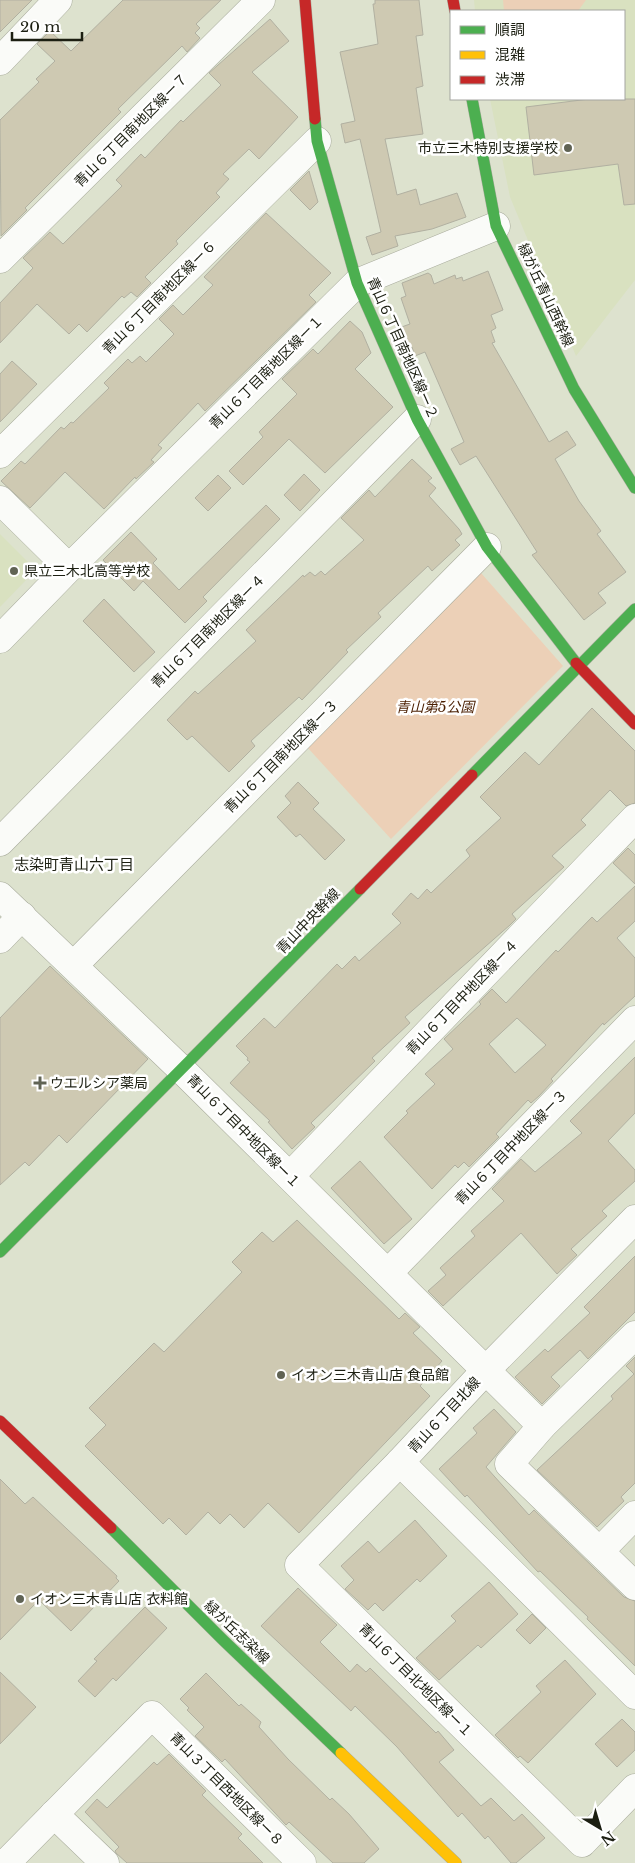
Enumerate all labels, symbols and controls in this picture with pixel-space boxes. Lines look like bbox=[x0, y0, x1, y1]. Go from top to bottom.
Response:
scale bar bbox=[12, 10, 82, 42]
legend bbox=[450, 10, 625, 100]
text: 20 m bbox=[20, 17, 60, 36]
text: 順調 bbox=[495, 20, 525, 39]
text: 混雑 bbox=[495, 45, 525, 64]
street label: 青山６丁目南地区線ー７ bbox=[70, 69, 192, 191]
text: 渋滞 bbox=[495, 70, 525, 89]
place label: 市立三木特別支援学校 bbox=[418, 139, 558, 157]
marker: 市立三木特別支援学校 bbox=[562, 142, 574, 154]
street label: 青山６丁目南地区線ー６ bbox=[98, 236, 220, 358]
street label: 緑が丘青山西幹線 bbox=[514, 240, 578, 350]
street label: 青山６丁目南地区線ー２ bbox=[363, 274, 443, 422]
street label: 青山６丁目南地区線ー１ bbox=[205, 311, 327, 433]
place label: 県立三木北高等学校 bbox=[24, 562, 150, 580]
marker: 県立三木北高等学校 bbox=[8, 565, 20, 577]
street label: 青山６丁目南地区線ー４ bbox=[147, 570, 269, 692]
street label: 青山６丁目南地区線ー３ bbox=[220, 695, 342, 817]
park label: 青山第5公園 bbox=[396, 698, 476, 716]
district label: 志染町青山六丁目 bbox=[14, 855, 134, 874]
street label: 青山中央幹線 bbox=[272, 885, 344, 957]
street label: 青山６丁目中地区線ー４ bbox=[402, 935, 522, 1059]
street label: 青山６丁目中地区線ー１ bbox=[183, 1070, 305, 1192]
place label: ウエルシア薬局 bbox=[50, 1074, 148, 1092]
marker: ウエルシア薬局 bbox=[34, 1077, 46, 1089]
street label: 青山６丁目中地区線ー３ bbox=[451, 1085, 571, 1209]
place label: イオン三木青山店 食品館 bbox=[291, 1366, 449, 1384]
marker: イオン三木青山店 食品館 bbox=[275, 1369, 287, 1381]
street label: 青山６丁目北線 bbox=[404, 1373, 484, 1457]
place label: イオン三木青山店 衣料館 bbox=[30, 1590, 188, 1608]
marker: イオン三木青山店 衣料館 bbox=[14, 1593, 26, 1605]
street label: 緑が丘志染線 bbox=[201, 1596, 273, 1668]
street label: 青山６丁目北地区線ー１ bbox=[355, 1619, 477, 1741]
street label: 青山３丁目西地区線ー８ bbox=[166, 1728, 288, 1850]
north arrow bbox=[575, 1803, 625, 1853]
text: N bbox=[597, 1827, 619, 1849]

